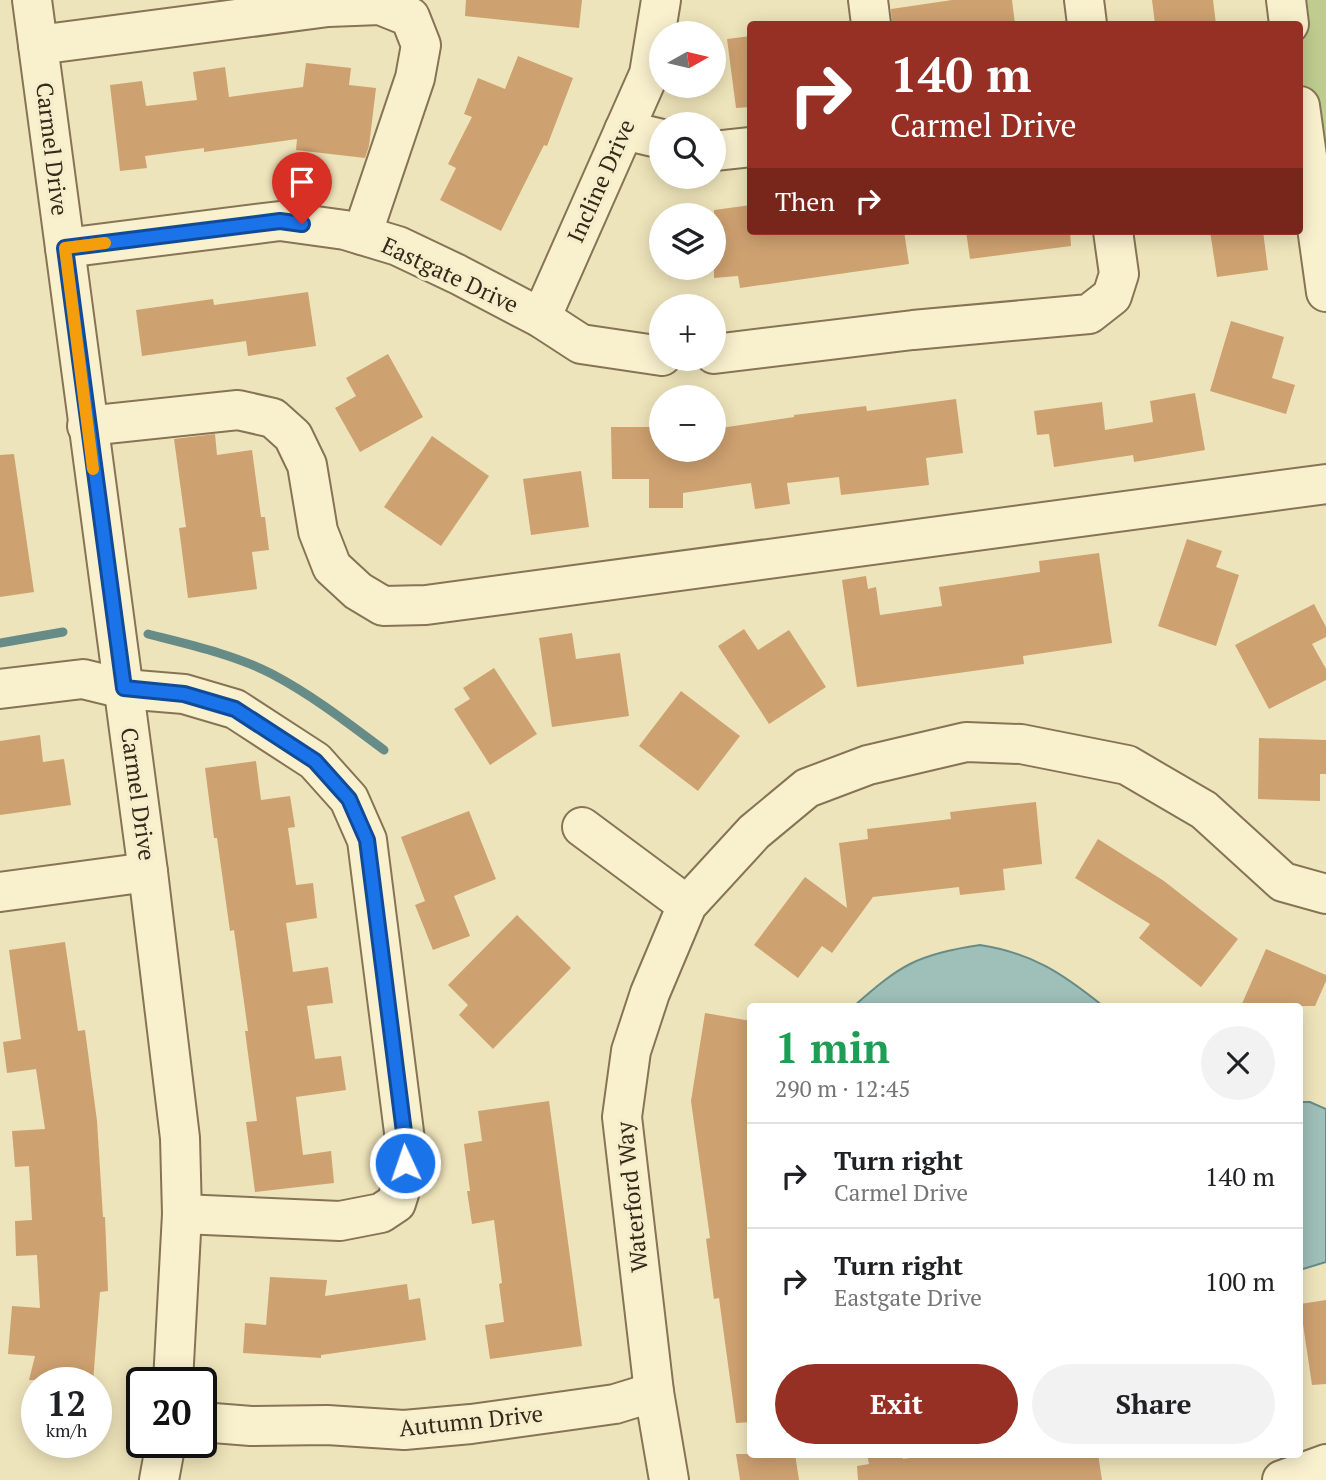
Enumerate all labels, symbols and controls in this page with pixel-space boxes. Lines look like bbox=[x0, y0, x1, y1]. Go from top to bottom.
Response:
north arrow bbox=[649, 21, 726, 98]
map controls bbox=[649, 21, 726, 462]
text: 140 m bbox=[890, 41, 1032, 106]
icon: right bbox=[775, 49, 866, 140]
street label: Carmel Drive bbox=[29, 81, 76, 217]
text: Carmel Drive bbox=[890, 104, 1077, 146]
button: search bbox=[649, 112, 726, 189]
street label: Incline Drive bbox=[560, 114, 642, 247]
pin bbox=[272, 152, 332, 224]
icon: arrive bbox=[283, 163, 321, 201]
icon: right bbox=[849, 182, 887, 220]
text: Then bbox=[775, 184, 835, 218]
button: layers bbox=[649, 203, 726, 280]
street label: Eastgate Drive bbox=[377, 229, 524, 320]
button: + bbox=[649, 294, 726, 371]
button: − bbox=[649, 385, 726, 462]
street label: Carmel Drive bbox=[114, 725, 163, 862]
text: 1 min bbox=[775, 1019, 890, 1075]
button: close bbox=[1201, 1026, 1275, 1100]
text: 290 m · 12:45 bbox=[775, 1073, 910, 1104]
street label: Waterford Way bbox=[608, 1120, 655, 1274]
position arrow bbox=[368, 1126, 442, 1200]
text: Turn right bbox=[834, 1143, 963, 1177]
icon: right bbox=[775, 1157, 813, 1195]
text: 140 m bbox=[1205, 1159, 1275, 1193]
text: Carmel Drive bbox=[834, 1177, 968, 1208]
text: Turn right bbox=[834, 1248, 963, 1282]
icon: right bbox=[775, 1262, 813, 1300]
text: 100 m bbox=[1205, 1264, 1275, 1298]
text: Eastgate Drive bbox=[834, 1282, 982, 1313]
button: Exit bbox=[775, 1364, 1018, 1444]
button: Share bbox=[1032, 1364, 1275, 1444]
speed limit sign: 20 bbox=[126, 1367, 217, 1458]
text: 12 bbox=[47, 1380, 86, 1426]
street label: Autumn Drive bbox=[397, 1398, 544, 1443]
text: km/h bbox=[46, 1418, 87, 1442]

